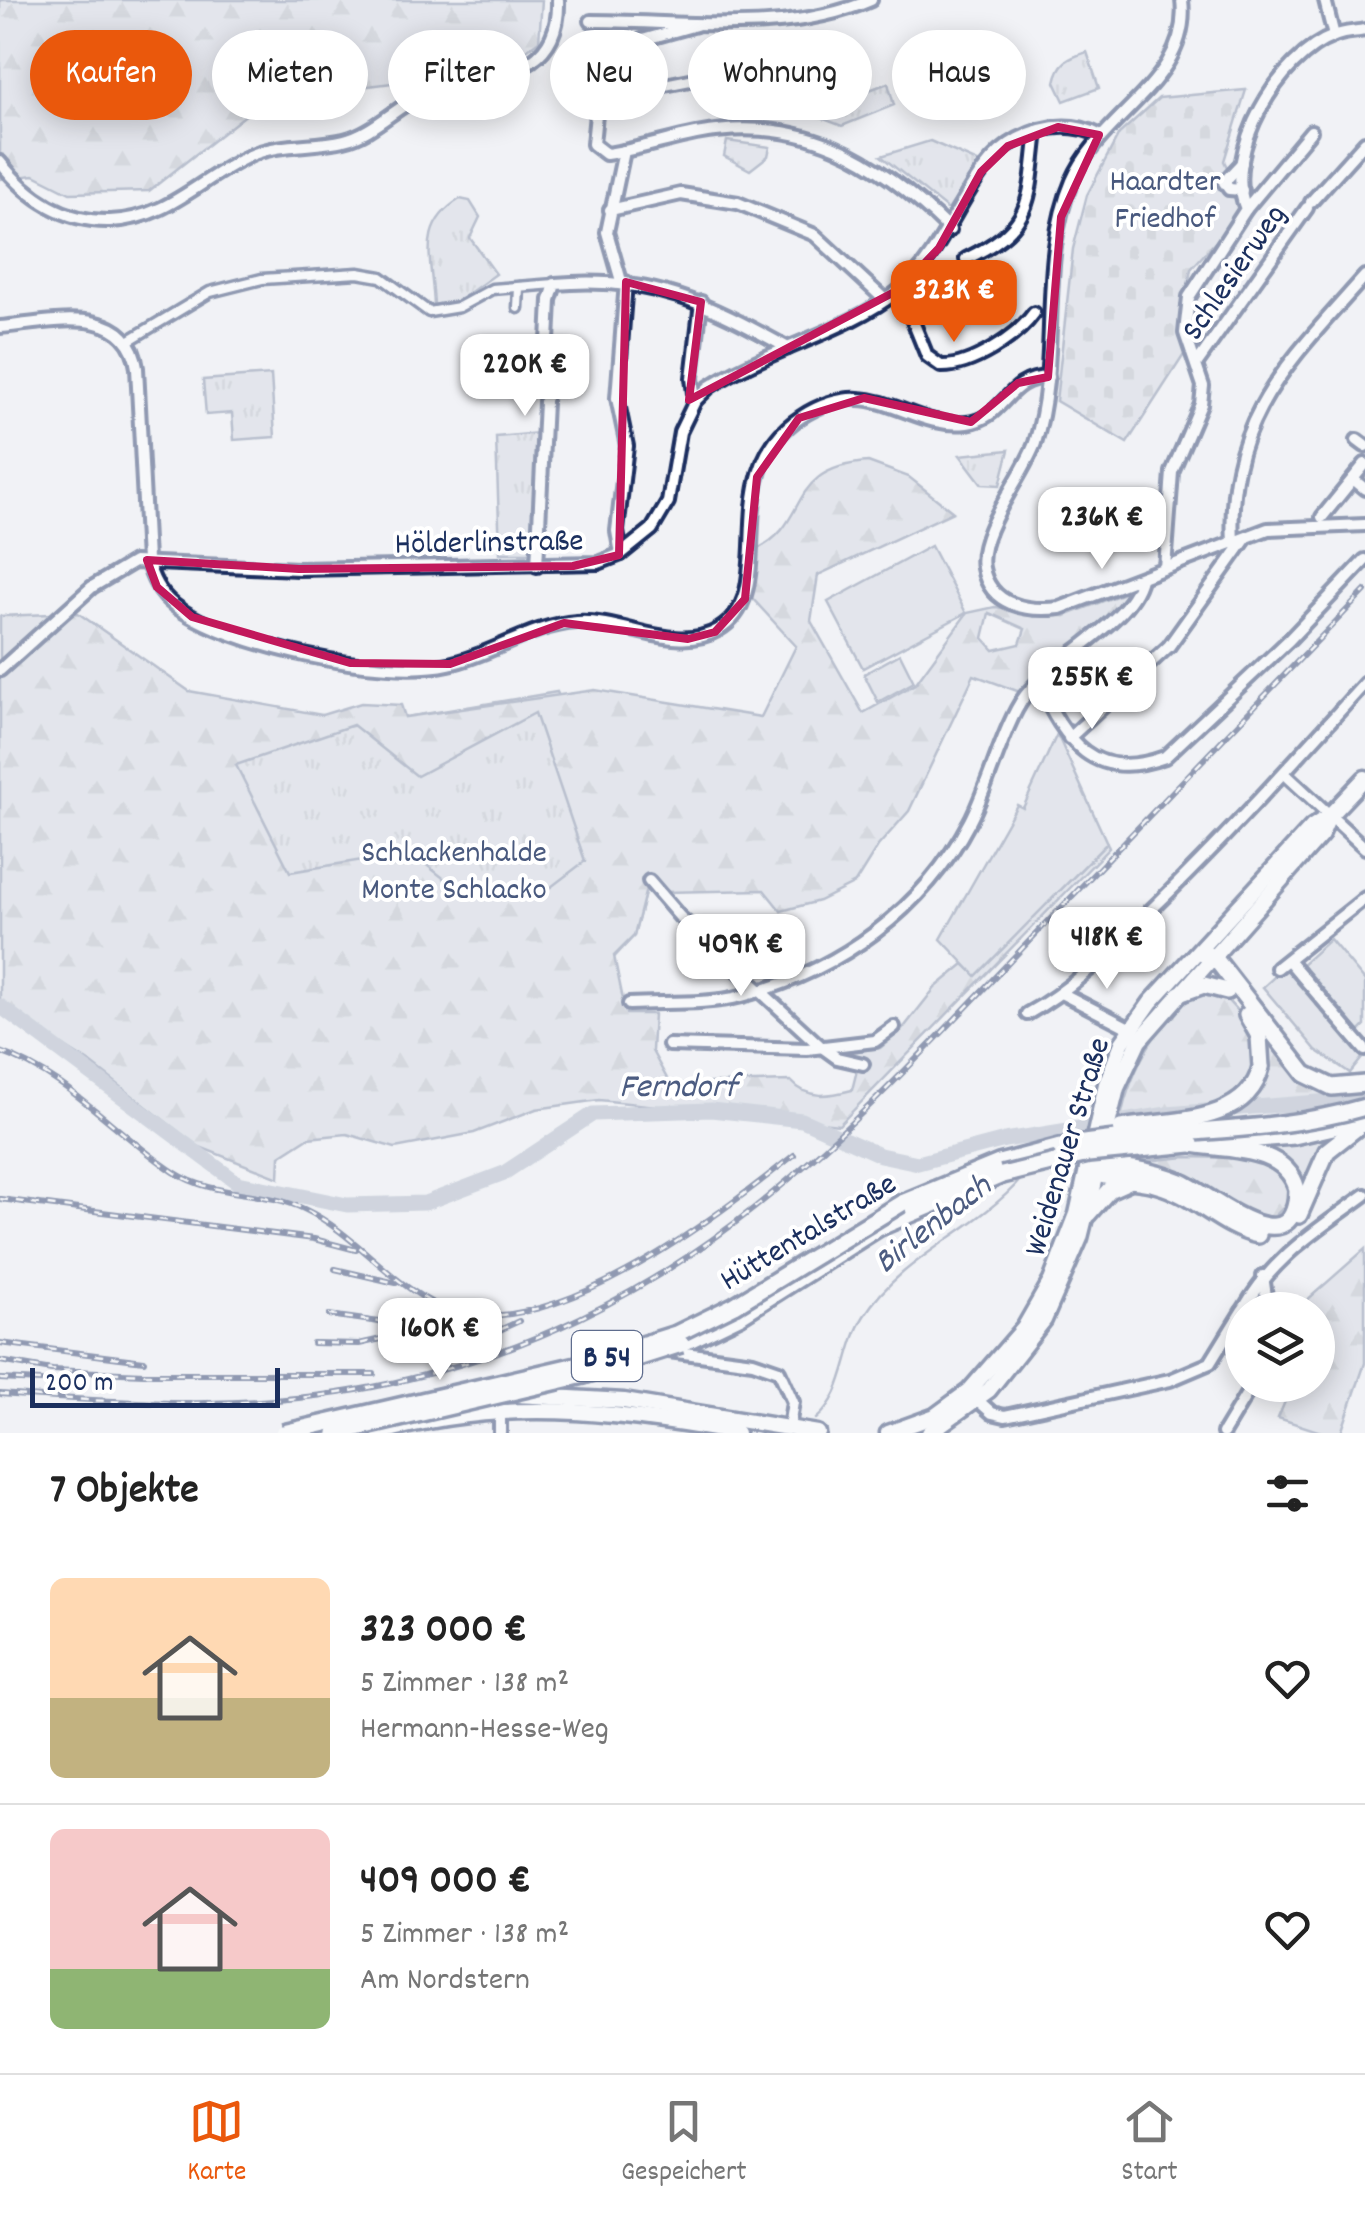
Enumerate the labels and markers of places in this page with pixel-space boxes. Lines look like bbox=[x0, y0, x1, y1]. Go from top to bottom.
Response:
pin: 323K € bbox=[873, 260, 1035, 345]
pin: 220K € bbox=[444, 334, 606, 419]
pin: 236K € bbox=[1021, 487, 1183, 572]
pin: 255K € bbox=[1011, 647, 1173, 732]
pin: 418K € bbox=[1026, 907, 1188, 992]
pin: 409K € bbox=[660, 914, 822, 999]
pin: 160K € bbox=[359, 1298, 521, 1383]

